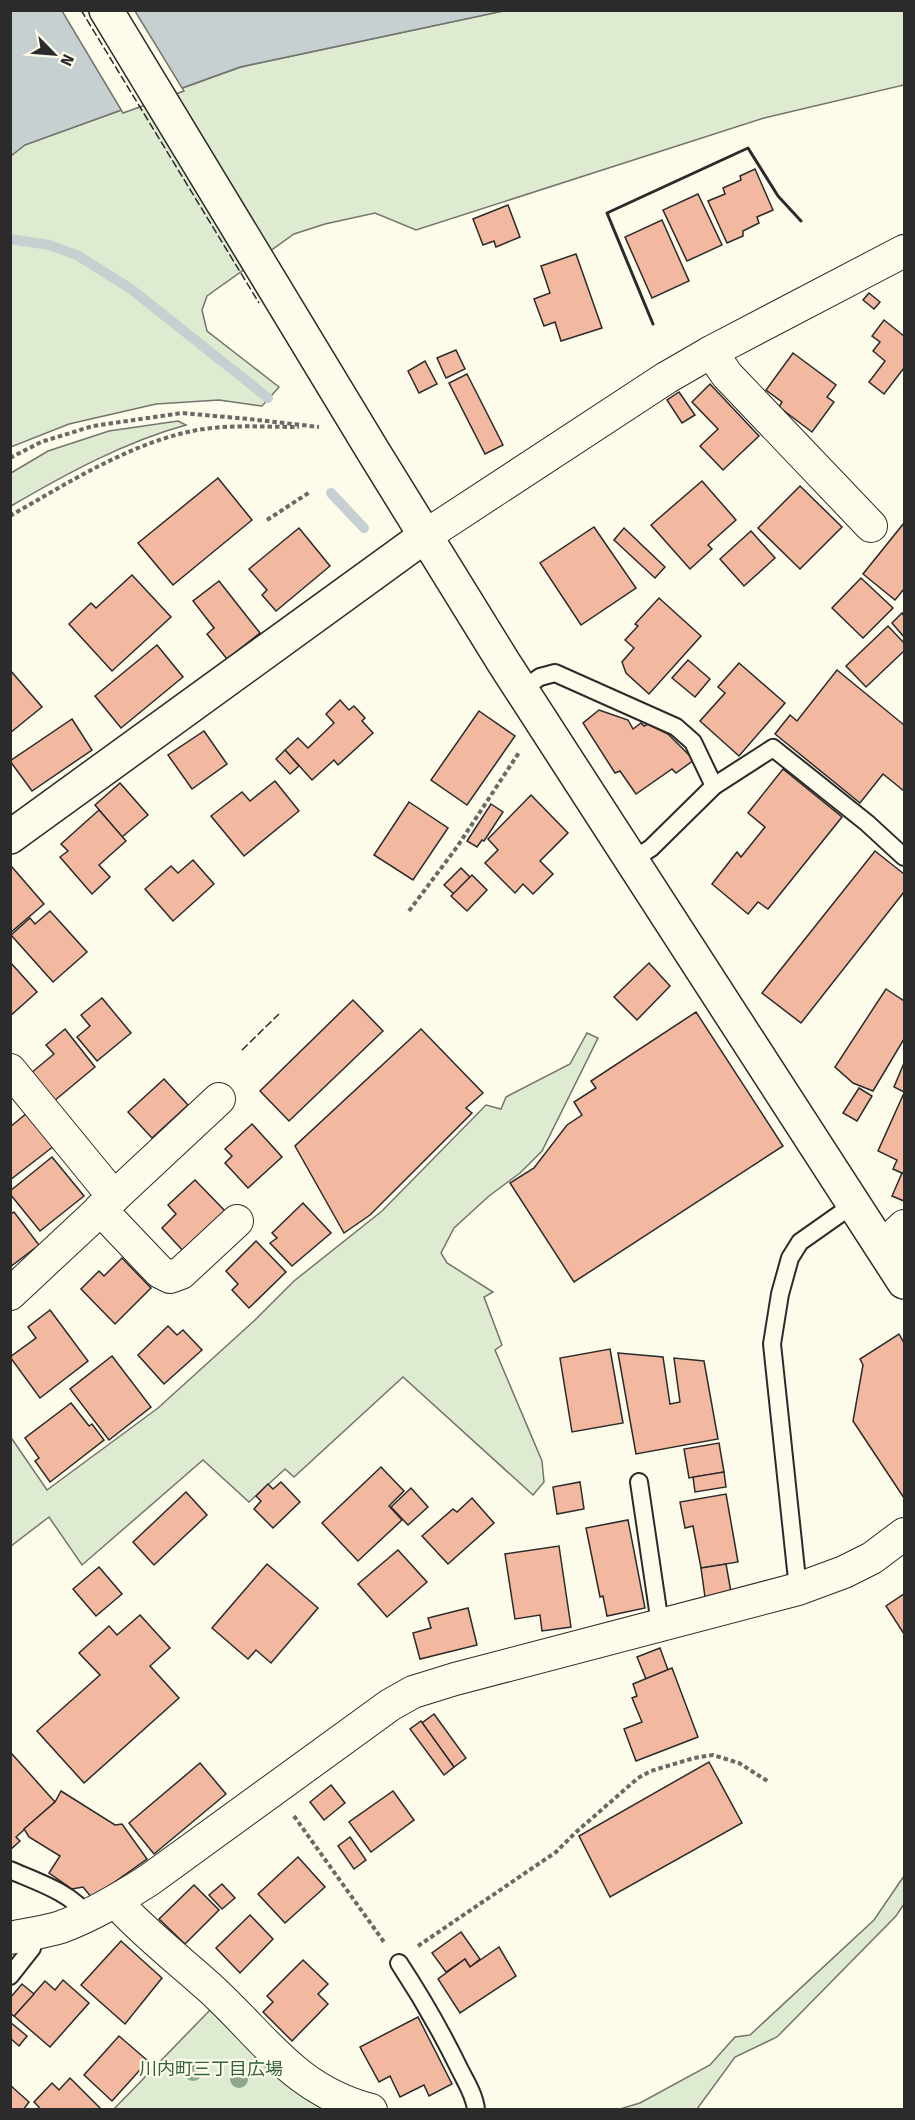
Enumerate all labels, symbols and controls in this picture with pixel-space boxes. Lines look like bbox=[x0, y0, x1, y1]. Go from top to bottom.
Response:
north arrow bbox=[24, 24, 84, 84]
text: N bbox=[56, 51, 78, 69]
park label: 川内町三丁目広場 bbox=[139, 2058, 283, 2080]

